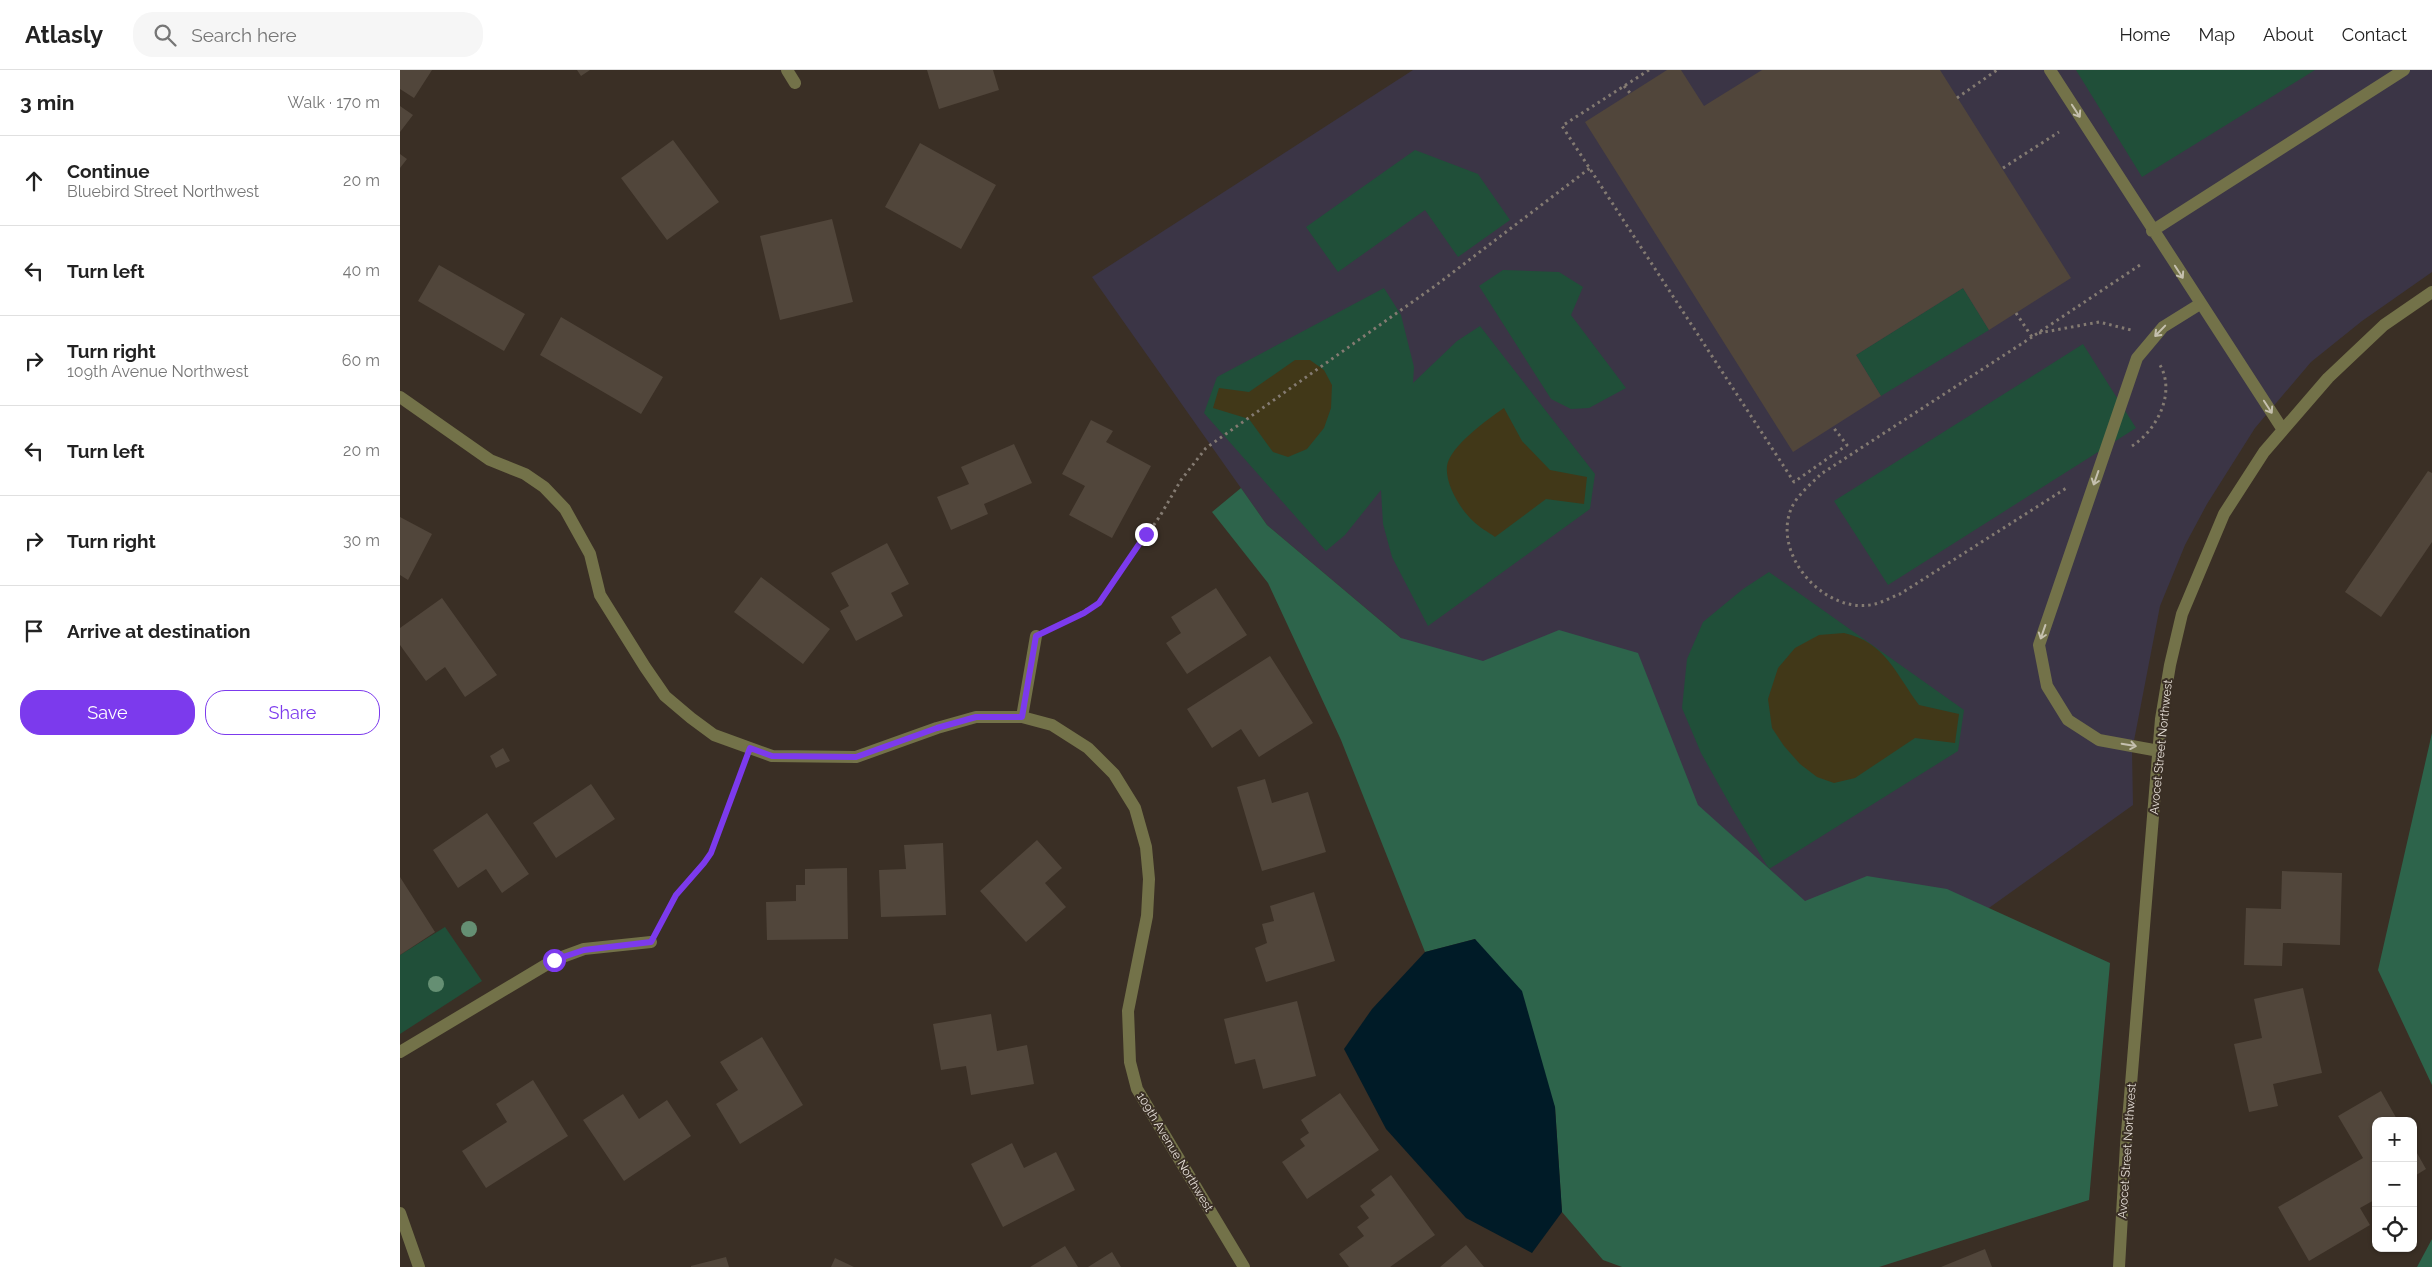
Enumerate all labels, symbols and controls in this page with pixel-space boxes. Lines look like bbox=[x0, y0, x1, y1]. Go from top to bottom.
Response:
search box bbox=[133, 12, 483, 57]
text: Atlasly bbox=[25, 20, 103, 49]
icon: search bbox=[151, 21, 179, 49]
text: Search here bbox=[191, 24, 297, 46]
text: Home bbox=[2119, 24, 2170, 45]
text: Map bbox=[2198, 24, 2235, 45]
text: About bbox=[2263, 24, 2314, 45]
text: Contact bbox=[2342, 24, 2407, 45]
text: 3 min bbox=[20, 90, 74, 115]
text: Walk · 170 m bbox=[288, 93, 380, 112]
one-way arrow bbox=[2071, 104, 2081, 118]
text: Continue bbox=[67, 160, 150, 182]
icon: ahead bbox=[20, 167, 48, 195]
text: 20 m bbox=[343, 171, 380, 190]
text: Bluebird Street Northwest bbox=[67, 182, 259, 201]
icon: left bbox=[20, 257, 48, 285]
text: Turn left bbox=[67, 260, 144, 282]
text: 40 m bbox=[343, 261, 380, 280]
one-way arrow bbox=[2174, 264, 2184, 278]
one-way arrow bbox=[2154, 325, 2166, 337]
text: Turn right bbox=[67, 340, 156, 362]
icon: right bbox=[20, 347, 48, 375]
text: 60 m bbox=[342, 351, 380, 370]
text: 109th Avenue Northwest bbox=[67, 362, 249, 381]
one-way arrow bbox=[2263, 400, 2273, 414]
icon: left bbox=[20, 437, 48, 465]
text: Turn left bbox=[67, 440, 144, 462]
text: 20 m bbox=[343, 441, 380, 460]
one-way arrow bbox=[2090, 470, 2100, 486]
route end bbox=[1135, 523, 1158, 546]
icon: right bbox=[20, 527, 48, 555]
text: Turn right bbox=[67, 530, 156, 552]
text: 30 m bbox=[343, 531, 380, 550]
icon: arrive bbox=[20, 617, 48, 645]
text: Arrive at destination bbox=[67, 620, 251, 642]
one-way arrow bbox=[2038, 624, 2048, 640]
street label: Avocet Street Northwest bbox=[2147, 679, 2175, 815]
button: Save bbox=[20, 690, 195, 735]
button: Share bbox=[205, 690, 380, 735]
one-way arrow bbox=[2120, 741, 2136, 751]
route start bbox=[543, 949, 566, 972]
street label: Avocet Street Northwest bbox=[2115, 1083, 2139, 1219]
street label: 109th Avenue Northwest bbox=[1134, 1090, 1216, 1214]
map controls bbox=[2372, 1117, 2417, 1252]
button: + bbox=[2372, 1117, 2417, 1162]
button: − bbox=[2372, 1162, 2417, 1207]
button: locate bbox=[2372, 1207, 2417, 1252]

